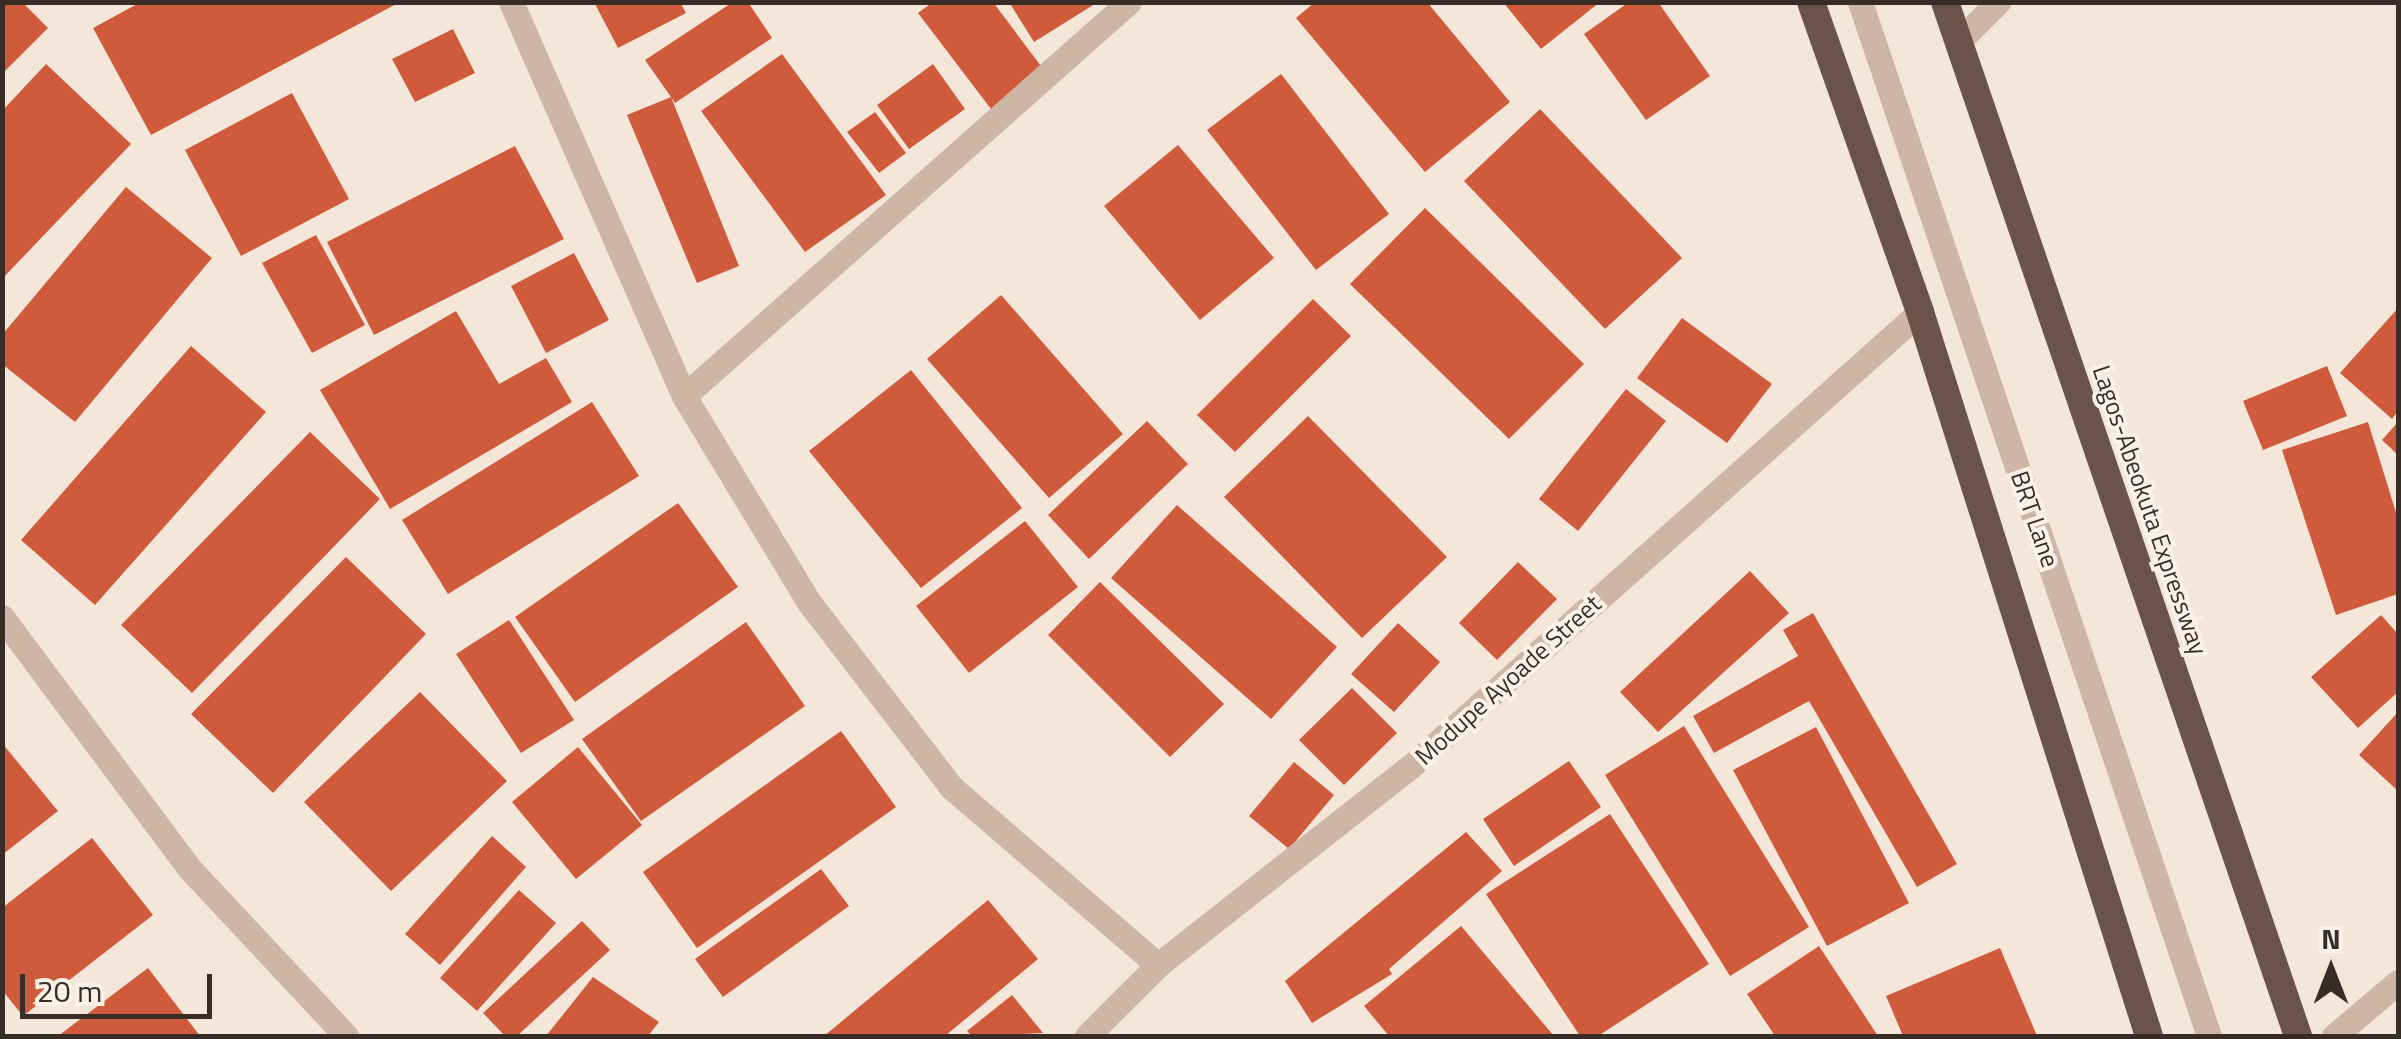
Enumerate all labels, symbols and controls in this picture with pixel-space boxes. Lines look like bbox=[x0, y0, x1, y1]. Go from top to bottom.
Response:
street label: Lagos-Abeokuta Expressway bbox=[2086, 361, 2214, 659]
street label: BRT Lane bbox=[2005, 467, 2065, 571]
street label: Modupe Ayoade Street bbox=[1409, 589, 1607, 771]
text: N bbox=[2321, 917, 2341, 960]
north arrow bbox=[2281, 919, 2381, 1019]
scale bar bbox=[25, 954, 218, 1016]
text: 20 m bbox=[37, 968, 102, 1014]

